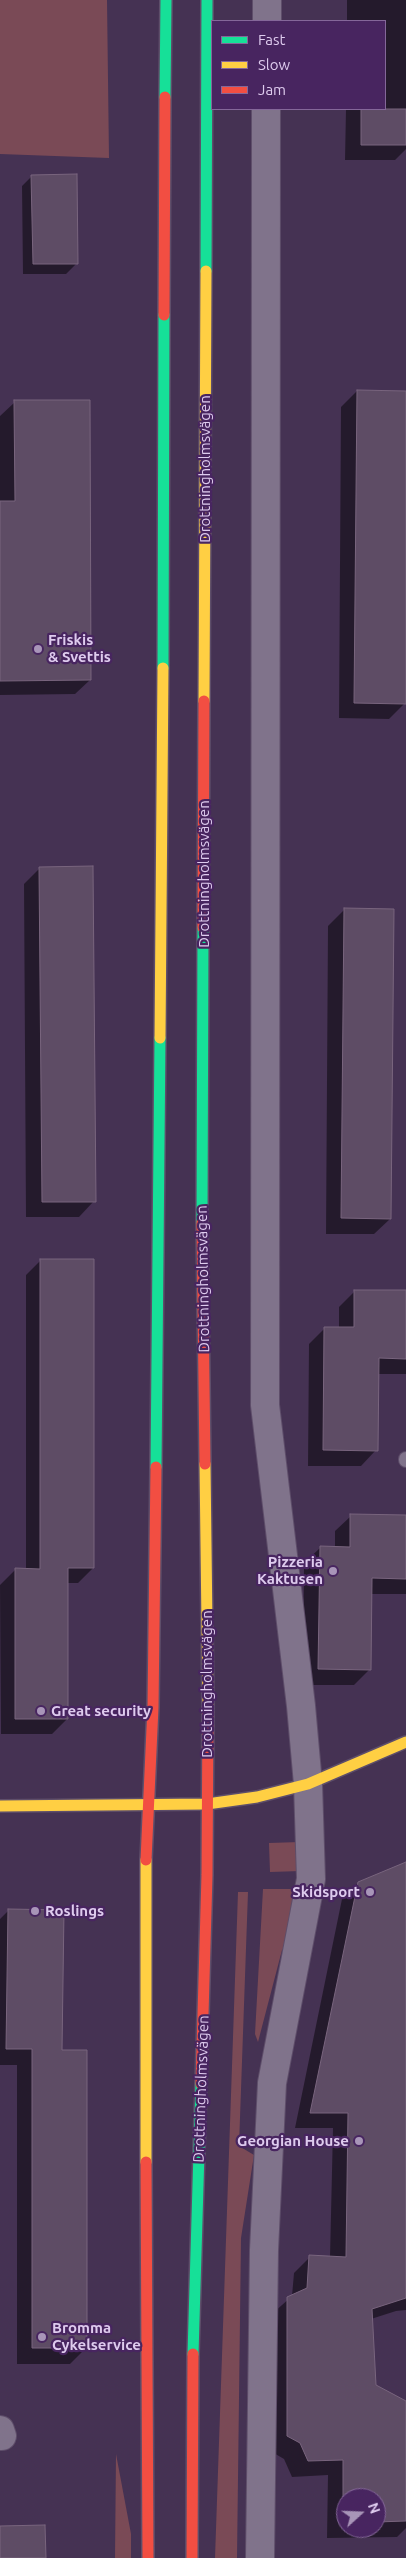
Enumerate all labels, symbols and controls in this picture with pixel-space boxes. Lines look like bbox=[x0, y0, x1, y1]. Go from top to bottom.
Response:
legend bbox=[211, 20, 386, 110]
text: Fast bbox=[258, 31, 285, 48]
text: Slow bbox=[258, 56, 290, 73]
text: Jam bbox=[258, 81, 286, 98]
street label: Drottningholmsvägen bbox=[196, 395, 214, 543]
place label: Friskis & Svettis bbox=[48, 631, 111, 666]
marker: Friskis & Svettis bbox=[32, 643, 44, 655]
street label: Drottningholmsvägen bbox=[195, 800, 213, 948]
street label: Drottningholmsvägen bbox=[193, 1205, 213, 1353]
place label: Pizzeria Kaktusen bbox=[257, 1553, 323, 1588]
marker: Pizzeria Kaktusen bbox=[327, 1565, 339, 1577]
street label: Drottningholmsvägen bbox=[198, 1610, 216, 1758]
place label: Great security bbox=[51, 1702, 151, 1720]
marker: Great security bbox=[35, 1705, 47, 1717]
place label: Skidsport bbox=[292, 1883, 360, 1901]
marker: Skidsport bbox=[364, 1886, 376, 1898]
place label: Roslings bbox=[45, 1902, 104, 1920]
marker: Roslings bbox=[29, 1905, 41, 1917]
street label: Drottningholmsvägen bbox=[189, 2015, 213, 2163]
place label: Georgian House bbox=[237, 2132, 349, 2150]
marker: Georgian House bbox=[353, 2135, 365, 2147]
place label: Bromma Cykelservice bbox=[52, 2319, 141, 2354]
marker: Bromma Cykelservice bbox=[36, 2331, 48, 2343]
north arrow bbox=[336, 2488, 386, 2538]
text: N bbox=[365, 2501, 383, 2516]

